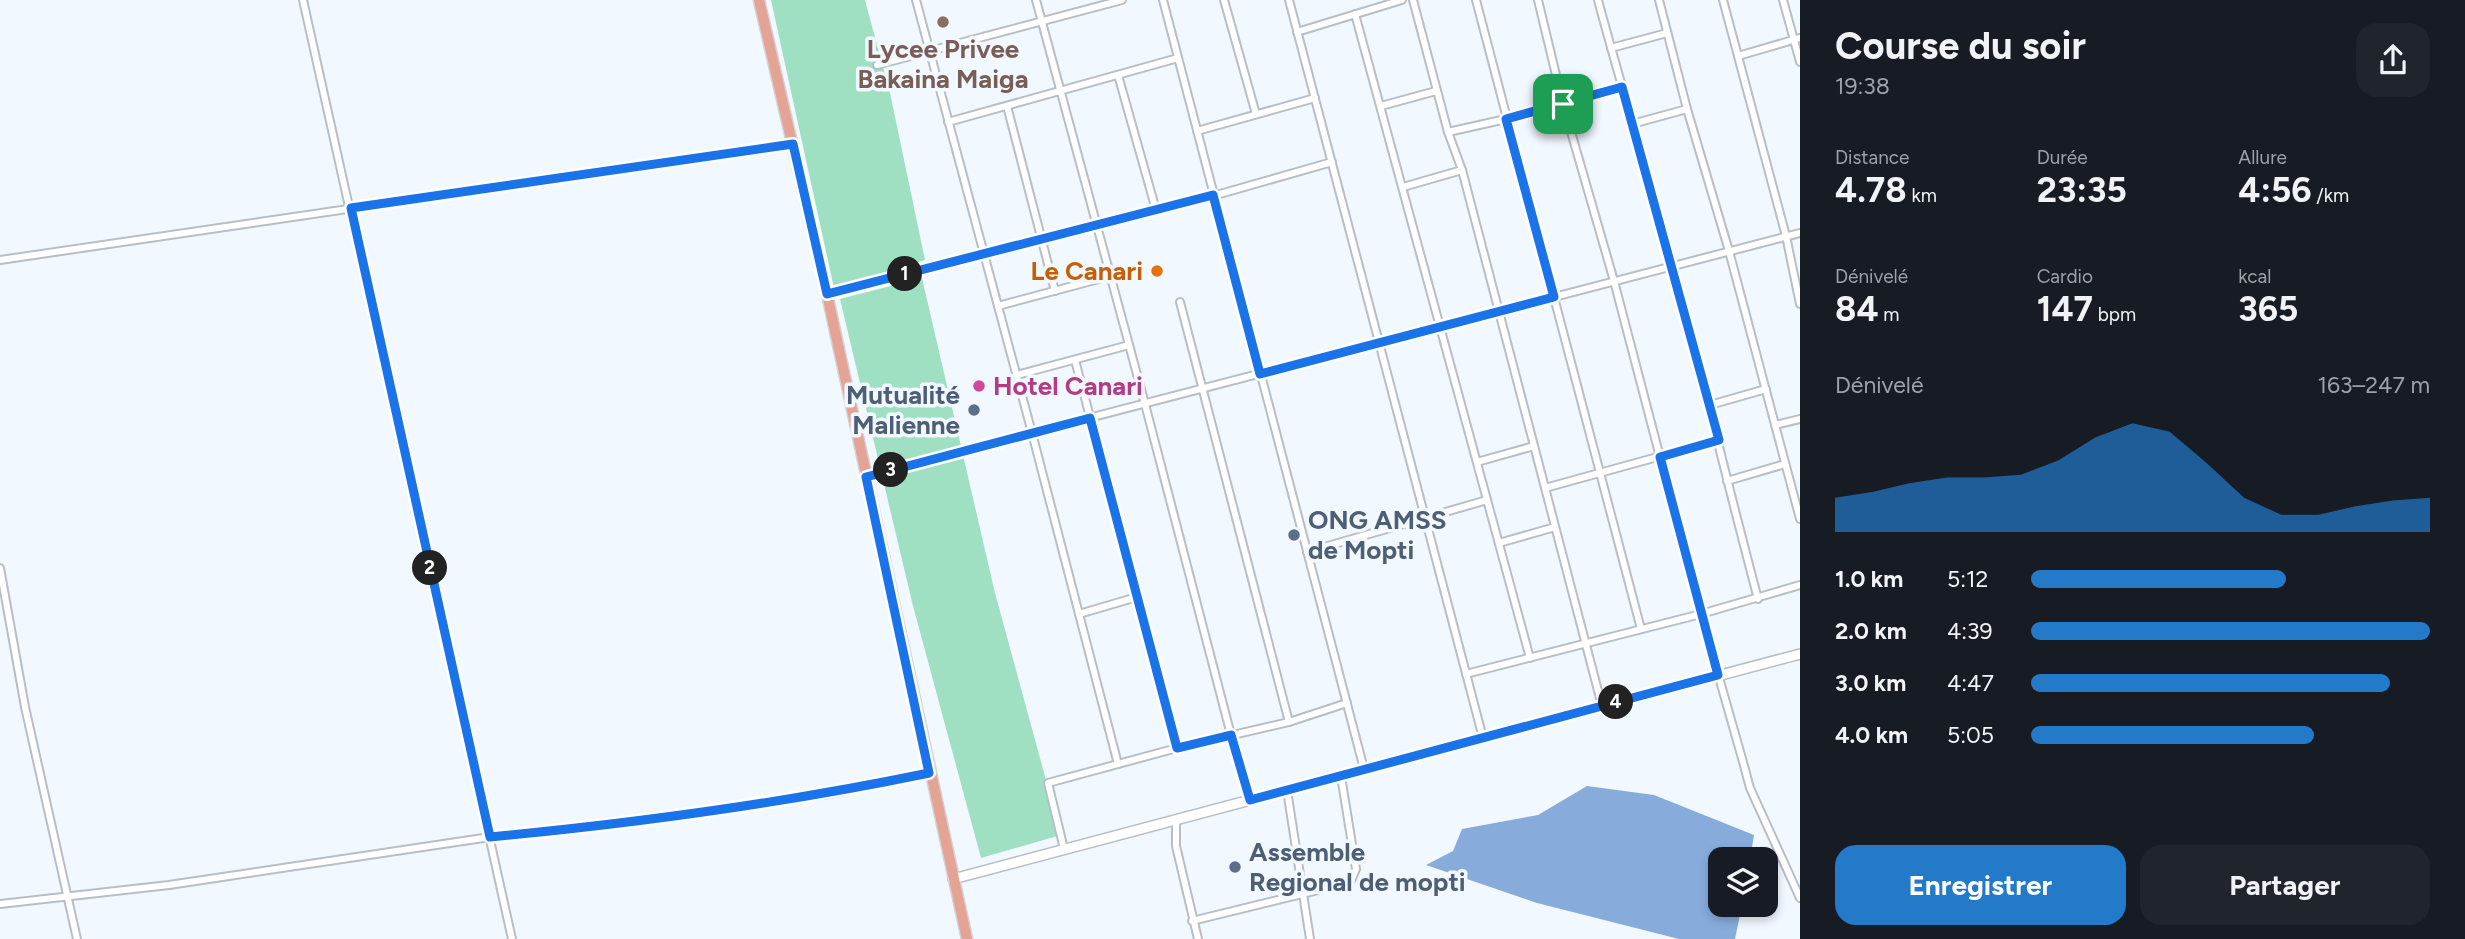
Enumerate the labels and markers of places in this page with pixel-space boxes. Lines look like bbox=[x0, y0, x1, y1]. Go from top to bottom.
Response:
marker: Lycee Privee Bakaina Maiga bbox=[935, 14, 951, 30]
place label: Lycee Privee Bakaina Maiga bbox=[857, 33, 1029, 95]
pin bbox=[1533, 74, 1593, 134]
place label: Le Canari bbox=[1030, 255, 1143, 287]
pin: 1 bbox=[888, 256, 922, 292]
marker: Le Canari bbox=[1149, 263, 1165, 279]
place label: Hotel Canari bbox=[993, 370, 1143, 402]
marker: Hotel Canari bbox=[971, 378, 987, 394]
place label: Mutualité Malienne bbox=[846, 379, 960, 441]
marker: Mutualité Malienne bbox=[966, 402, 982, 418]
pin: 3 bbox=[874, 452, 908, 488]
place label: ONG AMSS de Mopti bbox=[1308, 504, 1446, 566]
marker: ONG AMSS de Mopti bbox=[1286, 527, 1302, 543]
pin: 2 bbox=[412, 550, 448, 586]
pin: 4 bbox=[1598, 684, 1634, 720]
place label: Assemble Regional de mopti bbox=[1249, 836, 1466, 898]
marker: Assemble Regional de mopti bbox=[1227, 859, 1243, 875]

